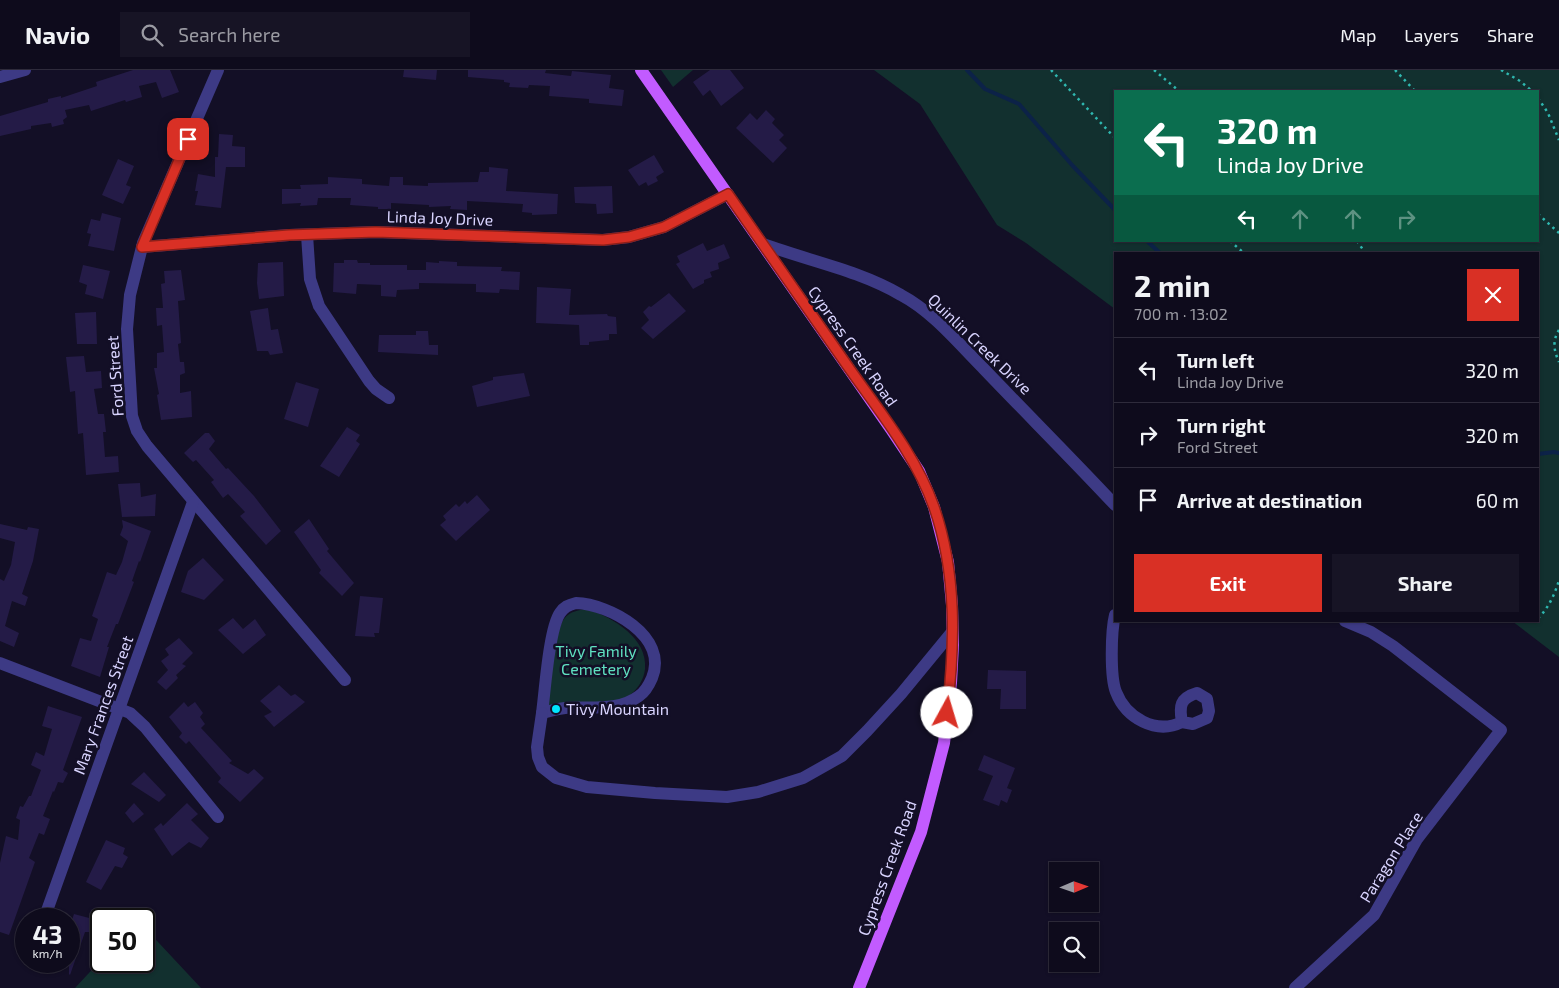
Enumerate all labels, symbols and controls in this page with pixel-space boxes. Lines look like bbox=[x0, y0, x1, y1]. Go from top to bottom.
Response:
search box bbox=[120, 12, 470, 57]
text: Navio bbox=[25, 20, 90, 49]
icon: search bbox=[138, 21, 166, 49]
text: Search here bbox=[178, 23, 280, 46]
text: Map bbox=[1340, 24, 1376, 46]
text: Layers bbox=[1404, 24, 1459, 46]
text: Share bbox=[1487, 24, 1534, 46]
text: 320 m bbox=[1217, 109, 1318, 151]
icon: left bbox=[1134, 110, 1199, 175]
pin bbox=[167, 118, 209, 160]
icon: arrive bbox=[174, 125, 202, 153]
text: Linda Joy Drive bbox=[1217, 151, 1364, 177]
icon: left bbox=[1233, 205, 1261, 233]
icon: ahead bbox=[1286, 205, 1314, 233]
icon: ahead bbox=[1339, 205, 1367, 233]
icon: right bbox=[1392, 205, 1420, 233]
street label: Linda Joy Drive bbox=[386, 206, 494, 229]
text: 2 min bbox=[1134, 267, 1211, 303]
button: close bbox=[1467, 269, 1519, 321]
street label: Cypress Creek Road bbox=[805, 282, 902, 409]
street label: Quinlin Creek Drive bbox=[924, 289, 1036, 399]
text: 700 m · 13:02 bbox=[1134, 304, 1228, 323]
street label: Ford Street bbox=[102, 335, 127, 417]
text: Turn left bbox=[1177, 349, 1254, 372]
icon: left bbox=[1134, 356, 1162, 384]
text: 320 m bbox=[1465, 359, 1519, 382]
text: Linda Joy Drive bbox=[1177, 372, 1284, 391]
text: Turn right bbox=[1177, 414, 1265, 437]
icon: right bbox=[1134, 421, 1162, 449]
text: 320 m bbox=[1465, 424, 1519, 447]
text: Ford Street bbox=[1177, 437, 1258, 456]
icon: arrive bbox=[1134, 486, 1162, 514]
text: Arrive at destination bbox=[1177, 489, 1362, 512]
text: 60 m bbox=[1476, 489, 1519, 512]
button: Exit bbox=[1134, 554, 1322, 612]
button: Share bbox=[1332, 554, 1519, 612]
street label: Mary Frances Street bbox=[69, 633, 136, 777]
park label: Tivy Family Cemetery bbox=[555, 641, 637, 678]
position arrow bbox=[920, 686, 972, 738]
place label: Tivy Mountain bbox=[566, 699, 669, 718]
marker: Tivy Mountain bbox=[550, 703, 562, 715]
street label: Cypress Creek Road bbox=[853, 798, 920, 938]
street label: Paragon Place bbox=[1355, 808, 1426, 906]
north arrow bbox=[1049, 862, 1099, 912]
map controls bbox=[1049, 862, 1099, 972]
speed limit sign: 50 bbox=[90, 908, 155, 973]
text: 43 bbox=[32, 919, 63, 949]
button: search bbox=[1049, 922, 1099, 972]
text: km/h bbox=[33, 946, 62, 960]

